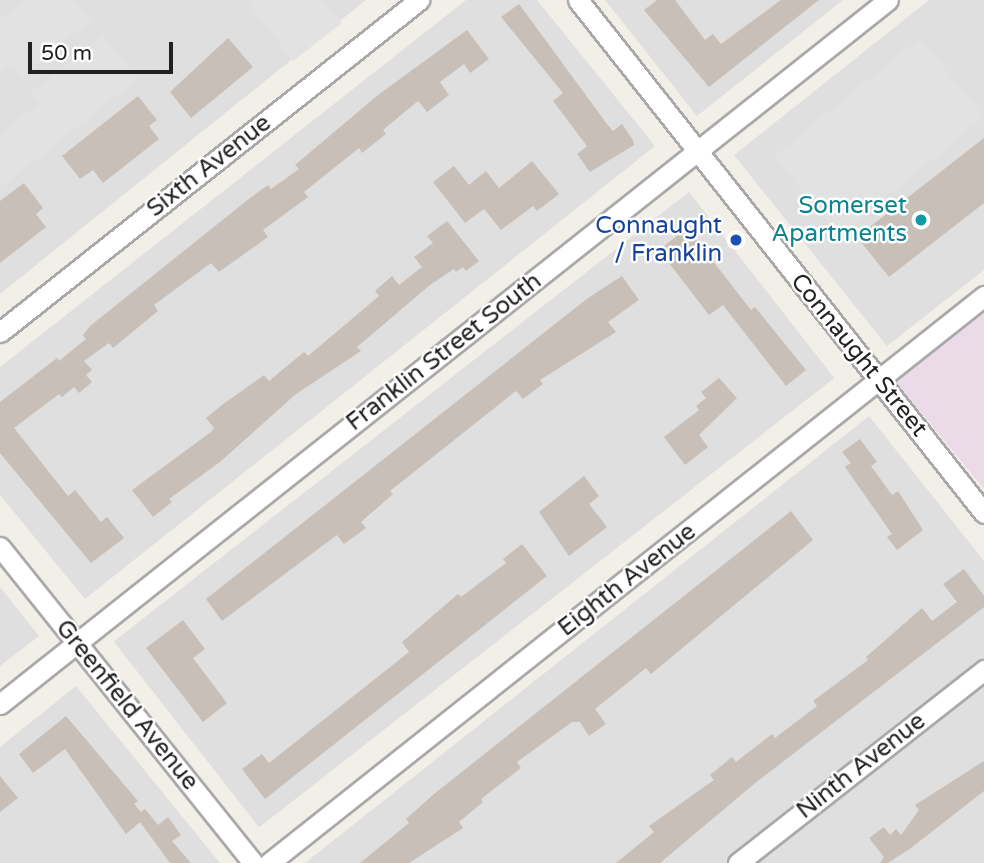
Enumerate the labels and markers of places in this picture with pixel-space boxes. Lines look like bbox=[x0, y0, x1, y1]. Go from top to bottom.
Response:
place label: Somerset Apartments bbox=[772, 192, 907, 248]
place label: Connaught / Franklin bbox=[595, 212, 722, 268]
marker: Somerset Apartments bbox=[913, 212, 929, 228]
marker: Connaught / Franklin bbox=[728, 232, 744, 248]

